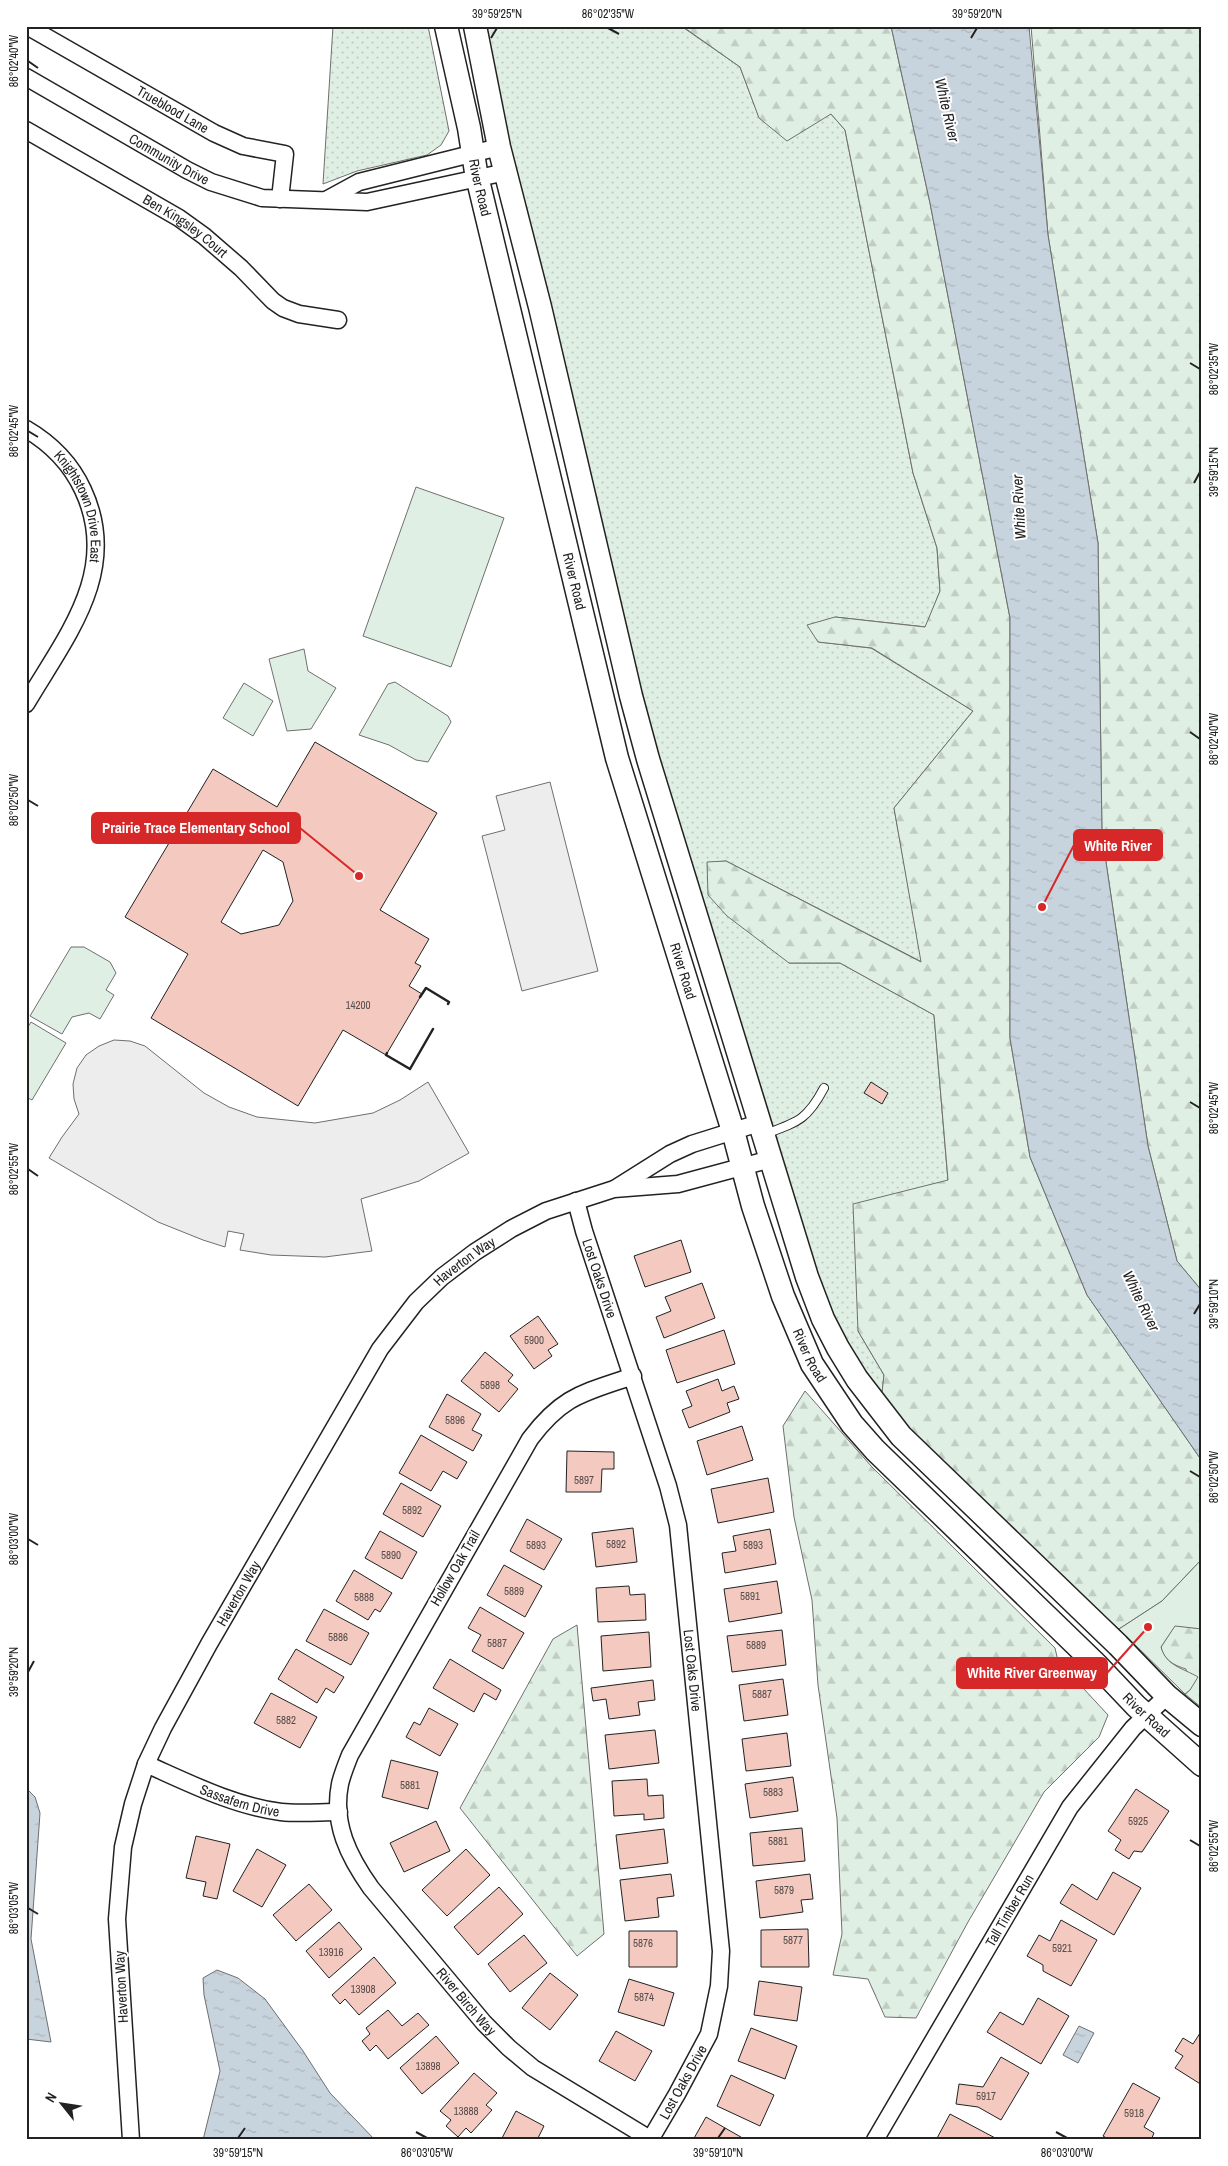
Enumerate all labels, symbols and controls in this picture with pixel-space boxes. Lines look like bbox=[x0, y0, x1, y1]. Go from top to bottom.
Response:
text: 39°59'25"N bbox=[472, 6, 522, 22]
text: 86°02'35"W bbox=[582, 6, 635, 22]
text: 39°59'20"N bbox=[952, 6, 1002, 22]
text: 86°02'40"W bbox=[6, 34, 22, 87]
water label: White River bbox=[930, 76, 965, 145]
street label: Trueblood Lane bbox=[134, 82, 212, 137]
street label: Community Drive bbox=[126, 129, 212, 189]
street label: River Road bbox=[465, 158, 495, 218]
street label: Ben Kingsley Court bbox=[140, 190, 231, 261]
text: 86°02'35"W bbox=[1206, 342, 1222, 395]
text: 86°02'45"W bbox=[6, 404, 22, 457]
street label: Knightstown Drive East bbox=[50, 446, 105, 564]
text: 39°59'15"N bbox=[1206, 447, 1222, 497]
water label: White River bbox=[1006, 473, 1031, 540]
street label: River Road bbox=[559, 551, 590, 612]
text: 86°02'40"W bbox=[1206, 712, 1222, 765]
text: 86°02'50"W bbox=[6, 773, 22, 826]
callout: Prairie Trace Elementary School bbox=[92, 813, 300, 843]
text: Prairie Trace Elementary School bbox=[102, 817, 290, 838]
callout: White River bbox=[1074, 830, 1162, 860]
text: White River bbox=[1084, 835, 1152, 856]
street label: River Road bbox=[666, 941, 700, 1002]
house number: 14200 bbox=[345, 998, 371, 1012]
text: 86°02'45"W bbox=[1206, 1081, 1222, 1134]
text: 86°02'55"W bbox=[6, 1142, 22, 1195]
street label: Haverton Way bbox=[429, 1232, 499, 1290]
street label: Lost Oaks Drive bbox=[578, 1236, 621, 1320]
water label: White River bbox=[1118, 1267, 1166, 1335]
text: 39°59'10"N bbox=[1206, 1279, 1222, 1329]
street label: River Road bbox=[789, 1326, 831, 1386]
house number: 5900 bbox=[524, 1333, 544, 1347]
house number: 5898 bbox=[480, 1378, 500, 1392]
house number: 5896 bbox=[445, 1413, 465, 1427]
text: 86°02'50"W bbox=[1206, 1450, 1222, 1503]
house number: 5897 bbox=[574, 1473, 594, 1487]
house number: 5892 bbox=[402, 1503, 422, 1517]
text: 86°03'00"W bbox=[6, 1512, 22, 1565]
street label: Hollow Oak Trail bbox=[426, 1527, 484, 1609]
house number: 5892 bbox=[606, 1537, 626, 1551]
house number: 5893 bbox=[526, 1538, 546, 1552]
house number: 5893 bbox=[743, 1538, 763, 1552]
house number: 5890 bbox=[381, 1548, 401, 1562]
street label: Haverton Way bbox=[212, 1557, 264, 1629]
house number: 5889 bbox=[504, 1584, 524, 1598]
house number: 5891 bbox=[740, 1589, 760, 1603]
house number: 5888 bbox=[354, 1590, 374, 1604]
street label: Lost Oaks Drive bbox=[680, 1629, 706, 1712]
house number: 5886 bbox=[328, 1630, 348, 1644]
house number: 5887 bbox=[487, 1636, 507, 1650]
house number: 5889 bbox=[746, 1638, 766, 1652]
text: 39°59'20"N bbox=[6, 1647, 22, 1697]
callout: White River Greenway bbox=[957, 1658, 1107, 1688]
text: White River Greenway bbox=[967, 1662, 1097, 1683]
house number: 5887 bbox=[752, 1687, 772, 1701]
street label: River Road bbox=[1119, 1689, 1174, 1741]
house number: 5882 bbox=[276, 1713, 296, 1727]
house number: 5881 bbox=[400, 1778, 420, 1792]
street label: Sassafern Drive bbox=[197, 1780, 281, 1821]
house number: 5883 bbox=[763, 1785, 783, 1799]
house number: 5925 bbox=[1128, 1814, 1148, 1828]
text: 86°02'55"W bbox=[1206, 1819, 1222, 1872]
house number: 5881 bbox=[768, 1834, 788, 1848]
street label: Tall Timber Run bbox=[981, 1871, 1038, 1950]
text: 86°03'05"W bbox=[6, 1881, 22, 1934]
house number: 5879 bbox=[774, 1883, 794, 1897]
house number: 5877 bbox=[783, 1933, 803, 1947]
house number: 5876 bbox=[633, 1936, 653, 1950]
house number: 5921 bbox=[1052, 1941, 1072, 1955]
house number: 13916 bbox=[318, 1945, 344, 1959]
street label: Haverton Way bbox=[110, 1950, 132, 2024]
street label: River Birch Way bbox=[432, 1964, 500, 2039]
house number: 13908 bbox=[350, 1982, 376, 1996]
house number: 5874 bbox=[634, 1990, 654, 2004]
street label: Lost Oaks Drive bbox=[655, 2042, 711, 2122]
house number: 13898 bbox=[415, 2059, 441, 2073]
north arrow bbox=[38, 2078, 88, 2128]
text: N bbox=[41, 2089, 61, 2106]
house number: 5917 bbox=[976, 2089, 996, 2103]
house number: 13888 bbox=[453, 2104, 479, 2118]
house number: 5918 bbox=[1124, 2106, 1144, 2120]
text: 39°59'15"N bbox=[213, 2145, 263, 2161]
text: 86°03'05"W bbox=[401, 2145, 454, 2161]
text: 39°59'10"N bbox=[693, 2145, 743, 2161]
text: 86°03'00"W bbox=[1041, 2145, 1094, 2161]

